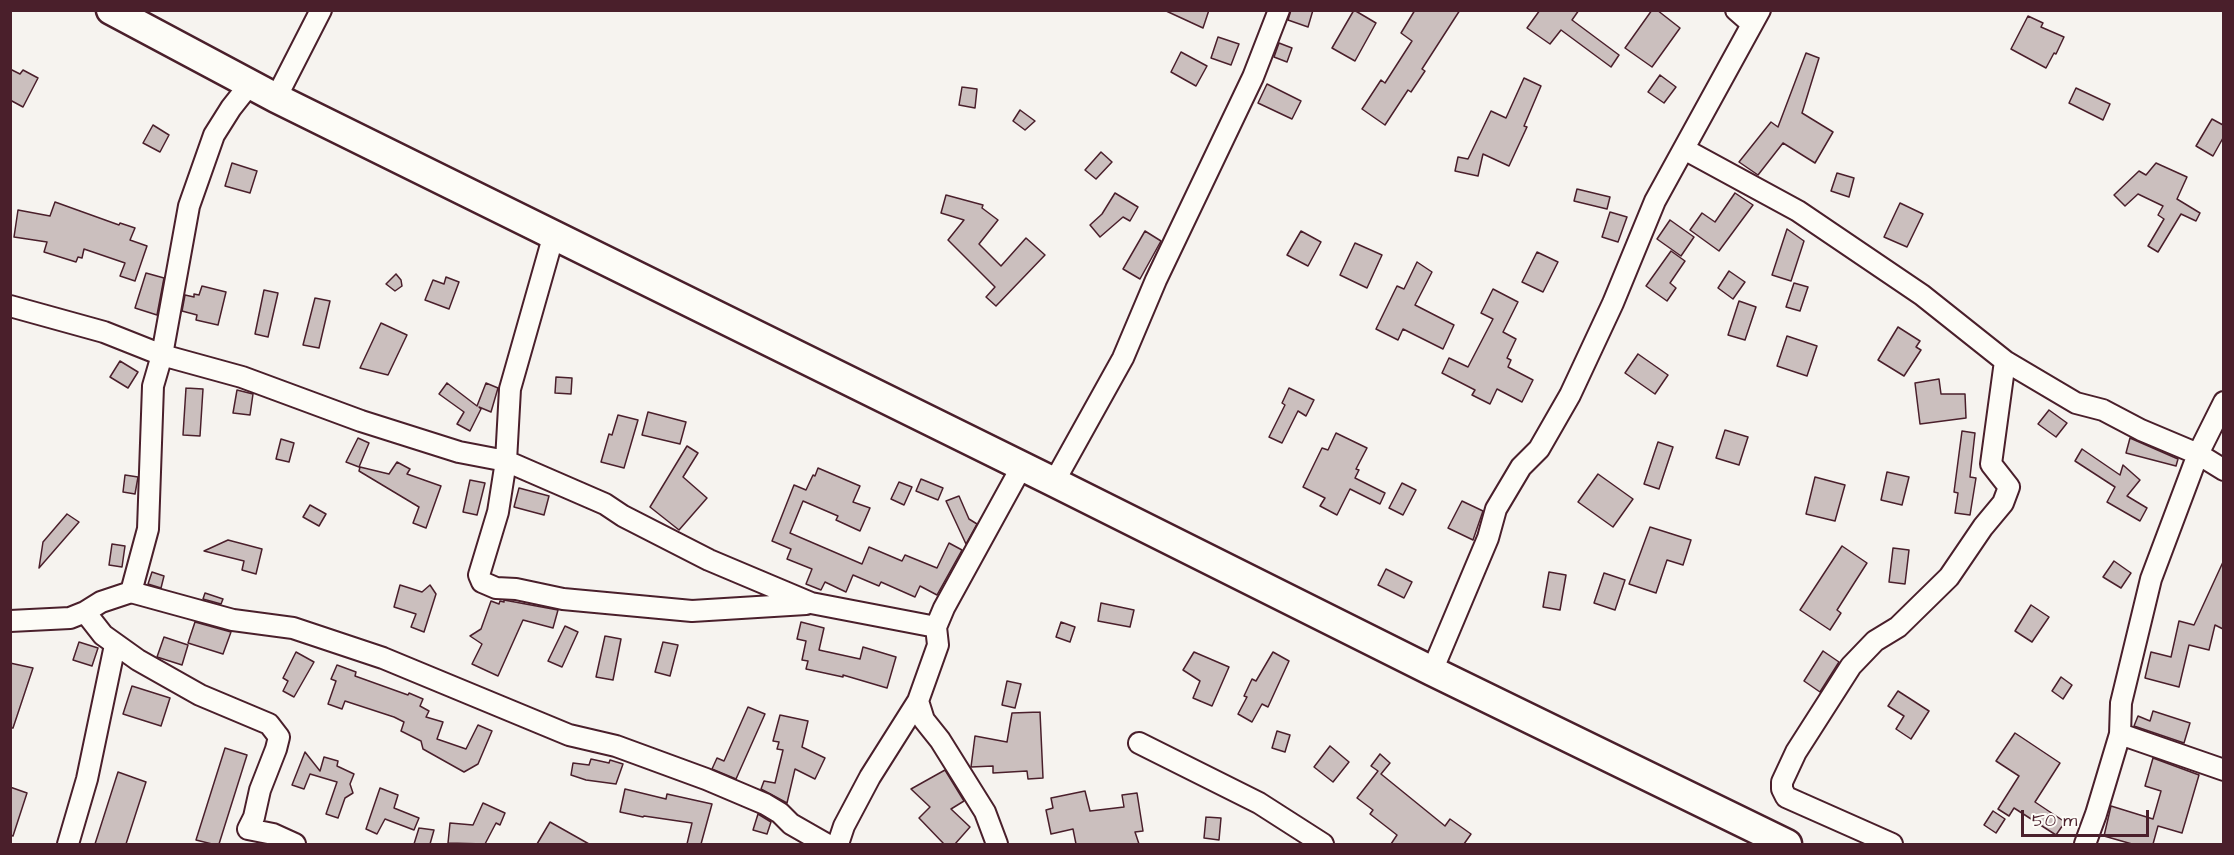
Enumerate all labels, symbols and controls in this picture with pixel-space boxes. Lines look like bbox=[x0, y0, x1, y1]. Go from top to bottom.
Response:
scale bar bbox=[2024, 798, 2152, 836]
text: 50 m bbox=[2032, 808, 2077, 833]

